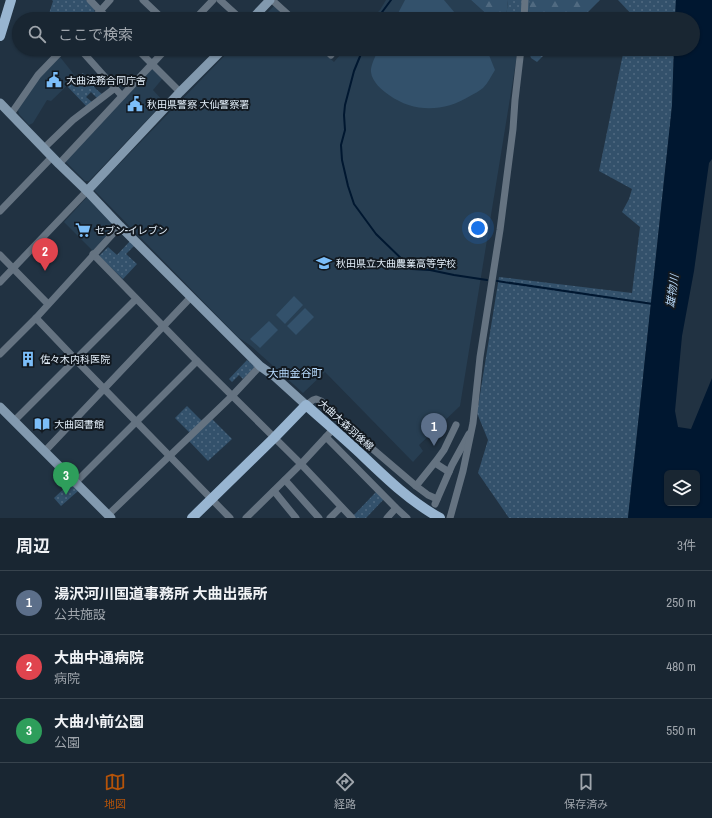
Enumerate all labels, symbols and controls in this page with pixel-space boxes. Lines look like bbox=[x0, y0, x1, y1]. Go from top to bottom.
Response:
search box bbox=[12, 12, 700, 56]
icon: search bbox=[26, 23, 48, 45]
text: ここで検索 bbox=[58, 24, 133, 45]
public building icon: 大曲法務合同庁舎 bbox=[45, 71, 63, 89]
place label: 大曲法務合同庁舎 bbox=[66, 74, 146, 87]
public building icon: 秋田県警察 大仙警察署 bbox=[126, 95, 144, 113]
place label: 秋田県警察 大仙警察署 bbox=[147, 98, 249, 111]
your location bbox=[468, 218, 488, 238]
supermarket icon: セブン-イレブン bbox=[74, 221, 92, 239]
place label: セブン-イレブン bbox=[95, 224, 168, 237]
pin: 2 bbox=[32, 238, 58, 271]
school or university icon: 秋田県立大曲農業高等学校 bbox=[315, 254, 333, 272]
place label: 秋田県立大曲農業高等学校 bbox=[336, 257, 456, 270]
water label: 雄物川 bbox=[663, 273, 681, 308]
building icon: 佐々木内科医院 bbox=[19, 350, 37, 368]
place label: 佐々木内科医院 bbox=[40, 353, 110, 366]
district label: 大曲金谷町 bbox=[268, 366, 323, 380]
street label: 大曲大森羽後線 bbox=[316, 397, 376, 453]
pin: 1 bbox=[421, 413, 447, 446]
library icon: 大曲図書館 bbox=[33, 415, 51, 433]
place label: 大曲図書館 bbox=[54, 418, 104, 431]
pin: 3 bbox=[53, 462, 79, 495]
map controls bbox=[664, 470, 700, 506]
button: layers bbox=[664, 470, 700, 506]
text: 周辺 bbox=[16, 534, 50, 557]
text: 3件 bbox=[677, 537, 696, 554]
text: 湯沢河川国道事務所 大曲出張所 bbox=[54, 583, 267, 604]
text: 1 bbox=[26, 594, 32, 611]
text: 250 m bbox=[666, 594, 696, 611]
text: 公共施設 bbox=[54, 606, 106, 623]
text: 大曲中通病院 bbox=[54, 647, 144, 668]
text: 2 bbox=[26, 658, 32, 675]
text: 480 m bbox=[666, 658, 696, 675]
text: 病院 bbox=[54, 670, 80, 687]
text: 大曲小前公園 bbox=[54, 711, 144, 732]
text: 3 bbox=[26, 722, 32, 739]
text: 550 m bbox=[666, 722, 696, 739]
text: 公園 bbox=[54, 734, 80, 751]
tab: 地図 bbox=[104, 771, 126, 811]
tab: 経路 bbox=[334, 771, 356, 811]
tab: 保存済み bbox=[564, 771, 608, 811]

